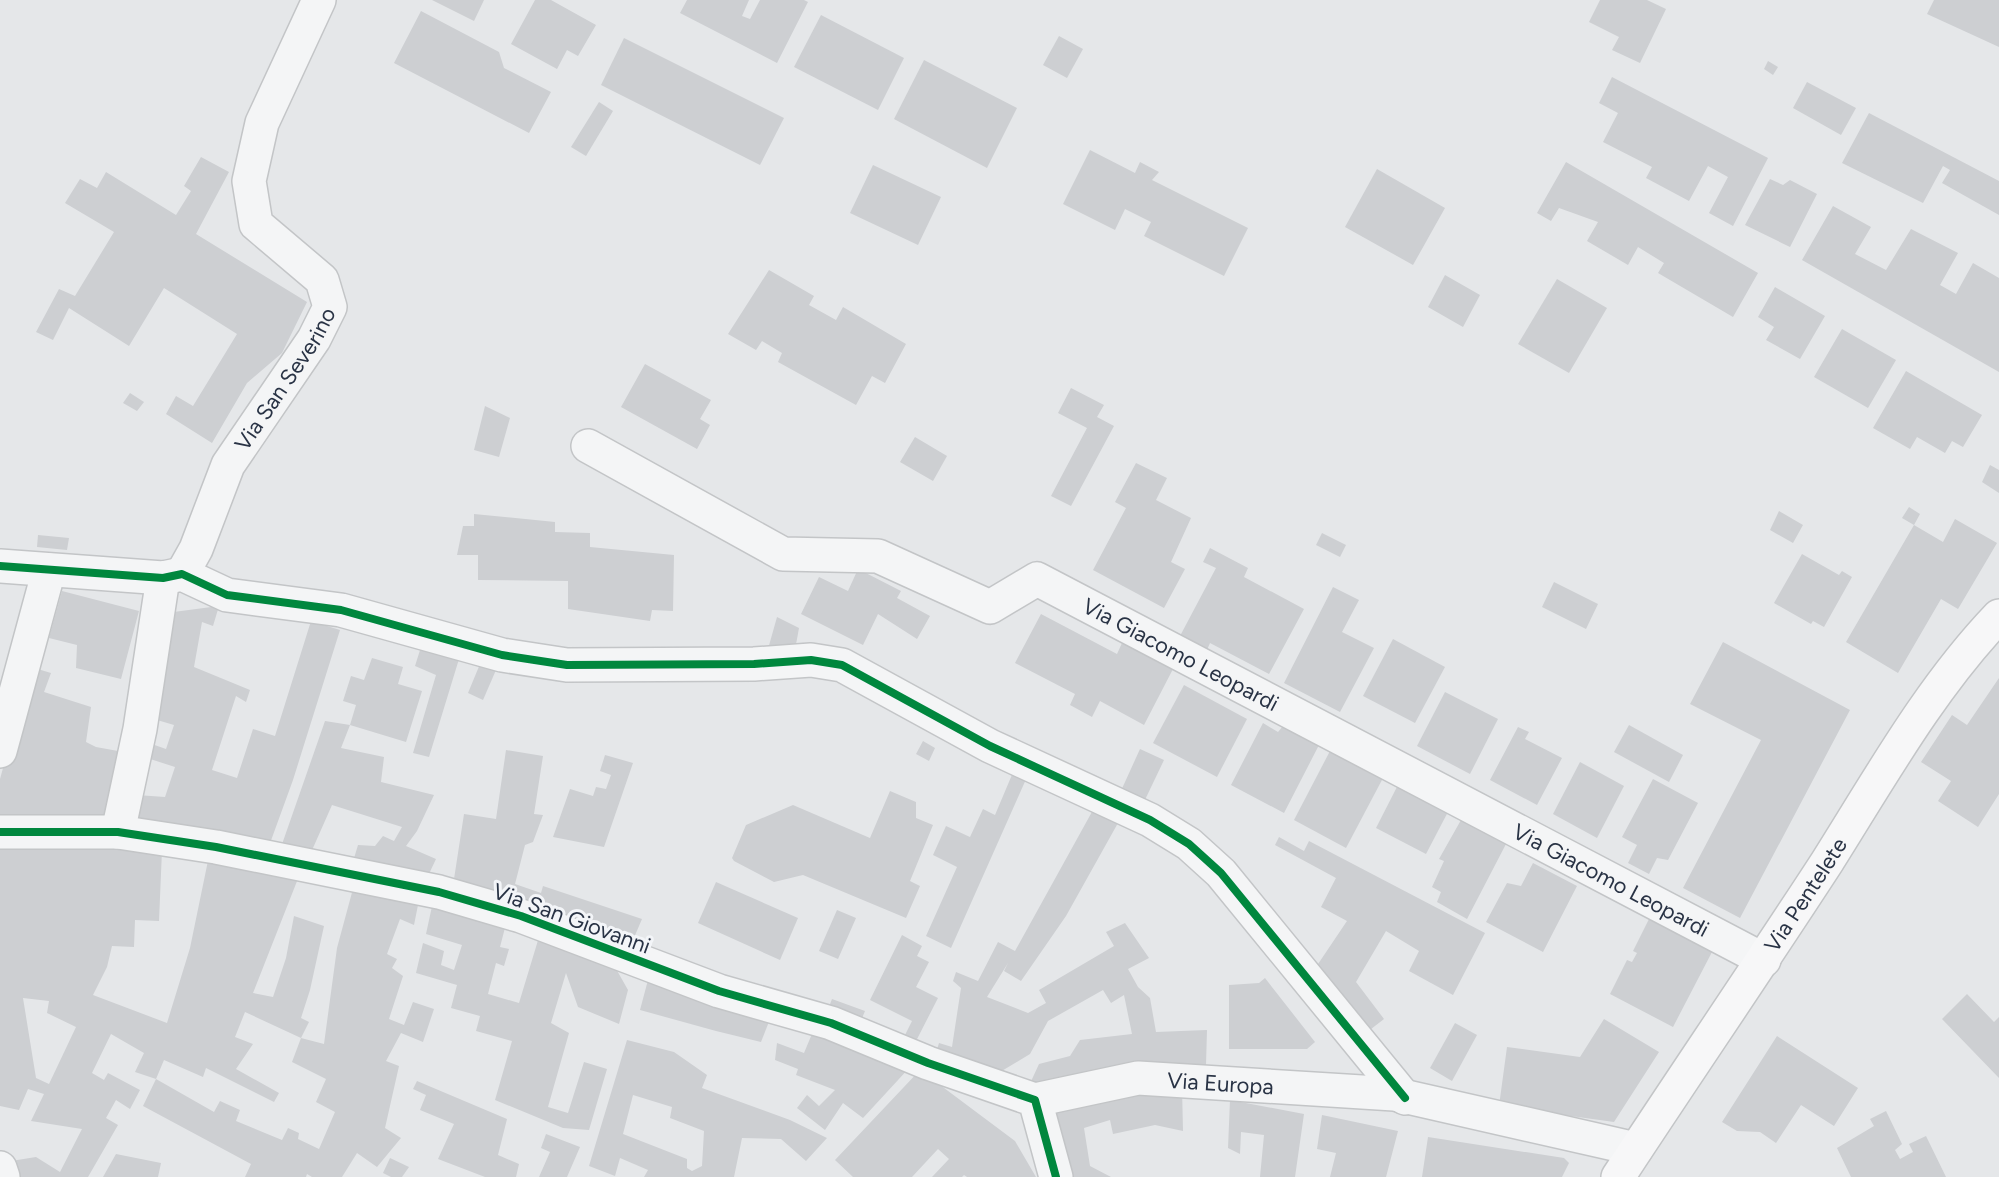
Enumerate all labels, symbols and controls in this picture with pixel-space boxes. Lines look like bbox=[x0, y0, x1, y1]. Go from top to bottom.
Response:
street label: Via San Severino bbox=[229, 303, 342, 456]
street label: Via Giacomo Leopardi bbox=[1078, 592, 1283, 717]
street label: Via Giacomo Leopardi bbox=[1508, 818, 1714, 943]
street label: Via Pentelete bbox=[1759, 833, 1853, 957]
street label: Via San Giovanni bbox=[489, 877, 654, 960]
street label: Via Europa bbox=[1166, 1067, 1275, 1100]

